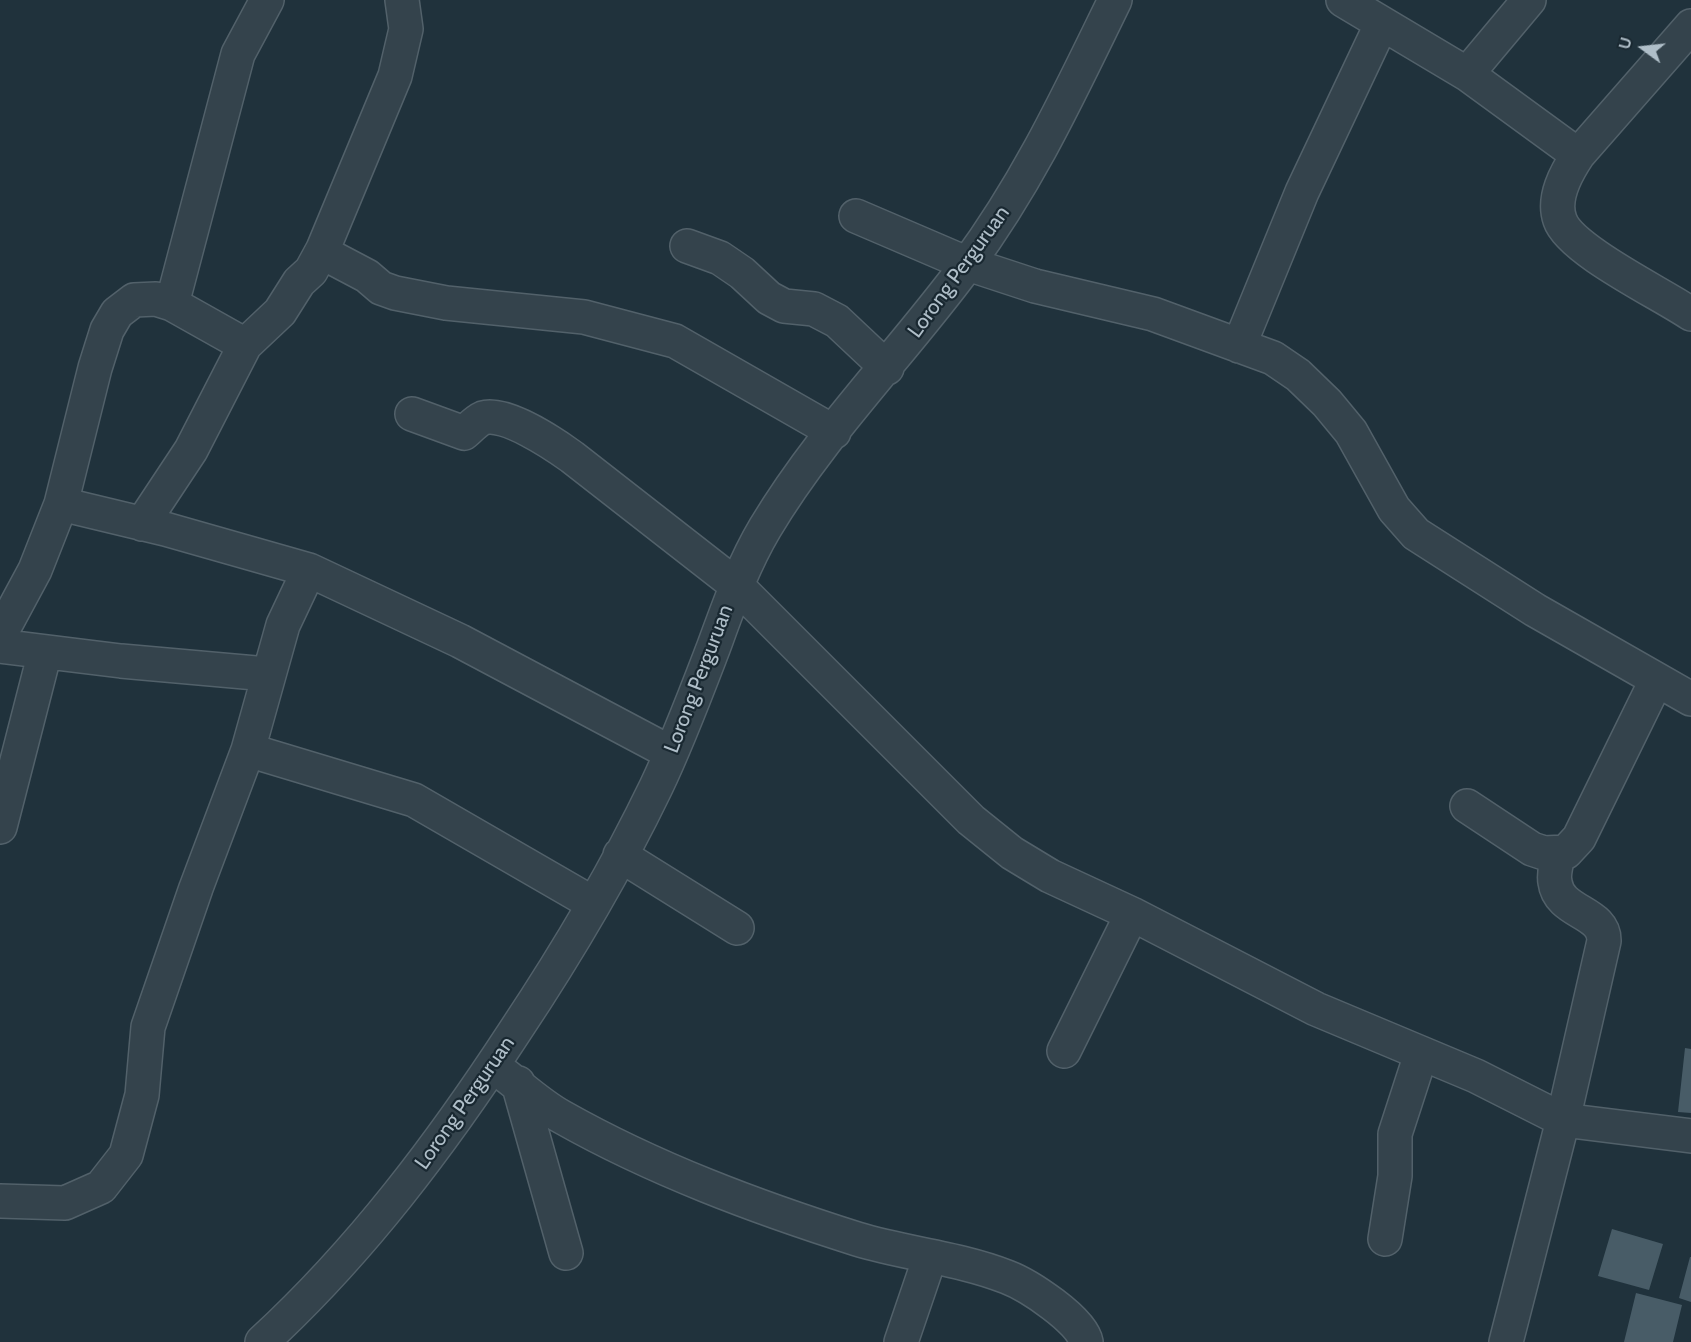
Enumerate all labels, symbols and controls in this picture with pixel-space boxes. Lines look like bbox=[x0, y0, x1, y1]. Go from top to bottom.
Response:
north arrow bbox=[1613, 18, 1673, 78]
text: U bbox=[1614, 35, 1636, 51]
street label: Lorong Perguruan bbox=[903, 201, 1015, 343]
street label: Lorong Perguruan bbox=[659, 601, 739, 757]
street label: Lorong Perguruan bbox=[410, 1032, 520, 1174]

